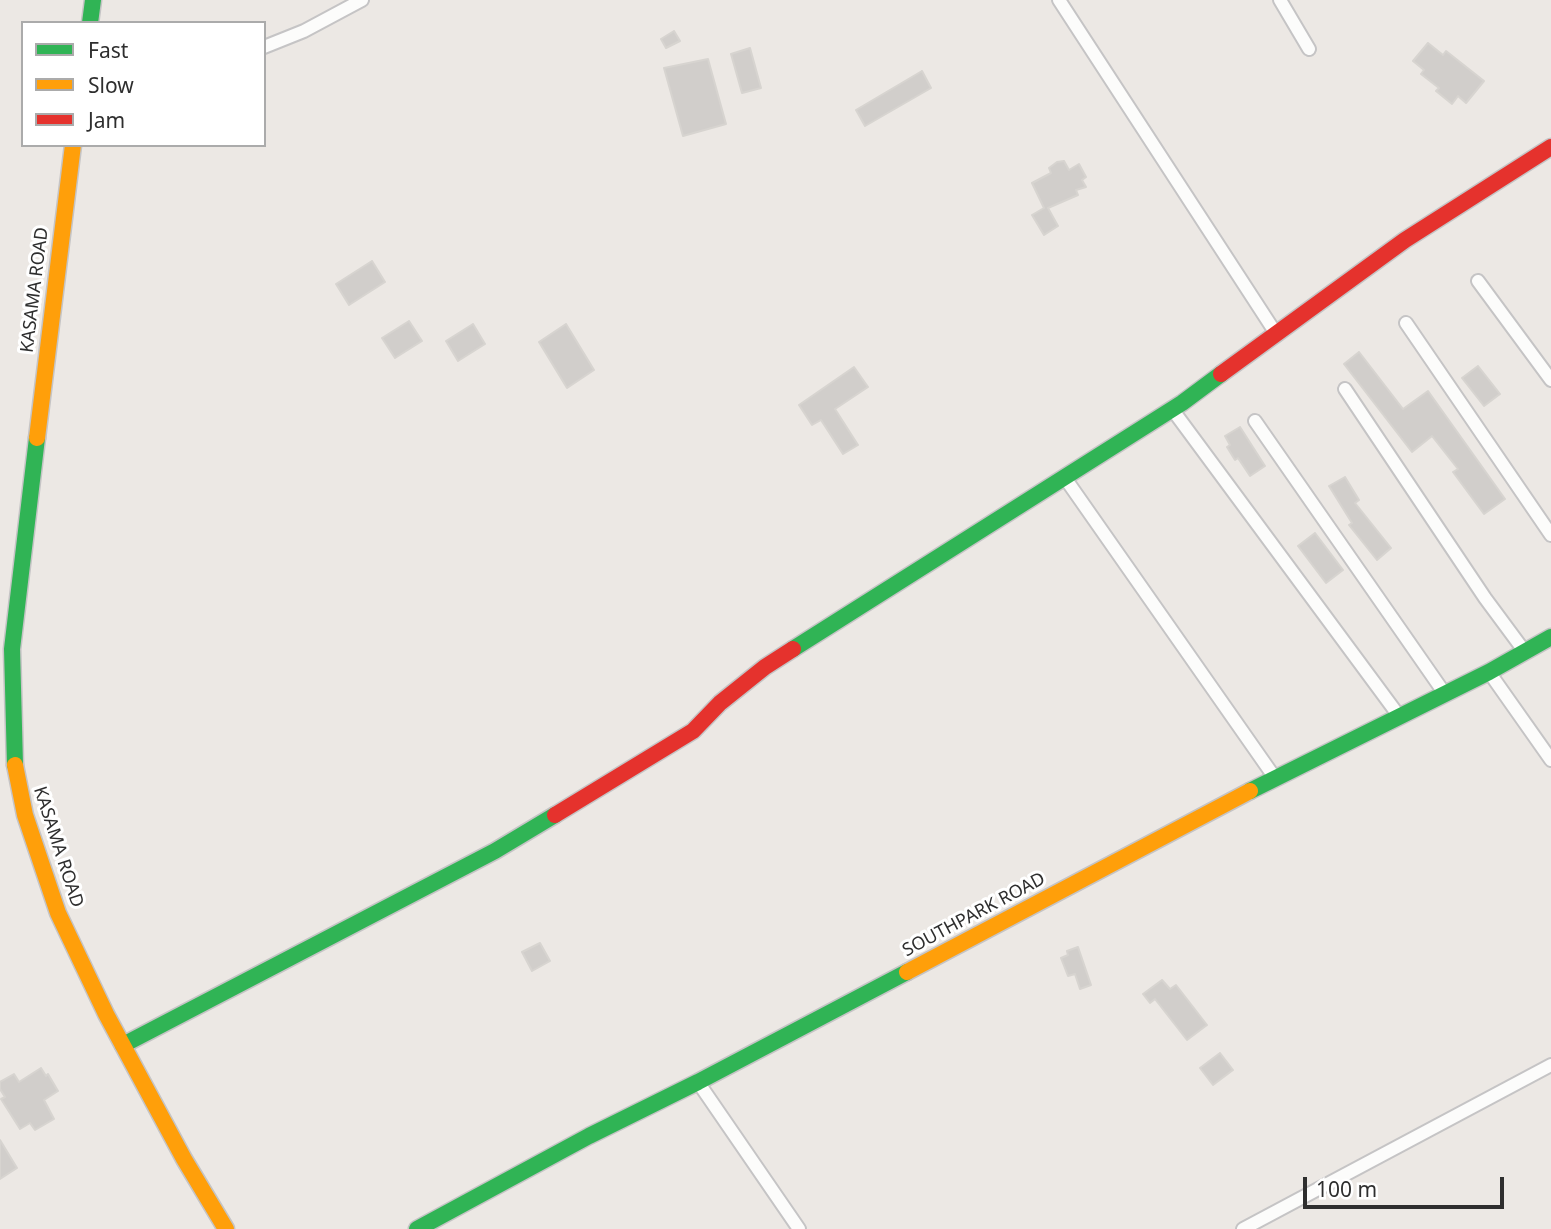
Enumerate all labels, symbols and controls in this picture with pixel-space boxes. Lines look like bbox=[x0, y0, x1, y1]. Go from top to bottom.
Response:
legend bbox=[21, 21, 266, 147]
text: Fast bbox=[88, 36, 128, 64]
text: Slow bbox=[88, 71, 134, 99]
text: Jam bbox=[88, 106, 125, 134]
street label: KASAMA ROAD bbox=[17, 226, 53, 354]
street label: KASAMA ROAD bbox=[28, 784, 88, 910]
street label: SOUTHPARK ROAD bbox=[899, 868, 1049, 962]
scale bar bbox=[1306, 1162, 1507, 1206]
text: 100 m bbox=[1316, 1175, 1377, 1203]

